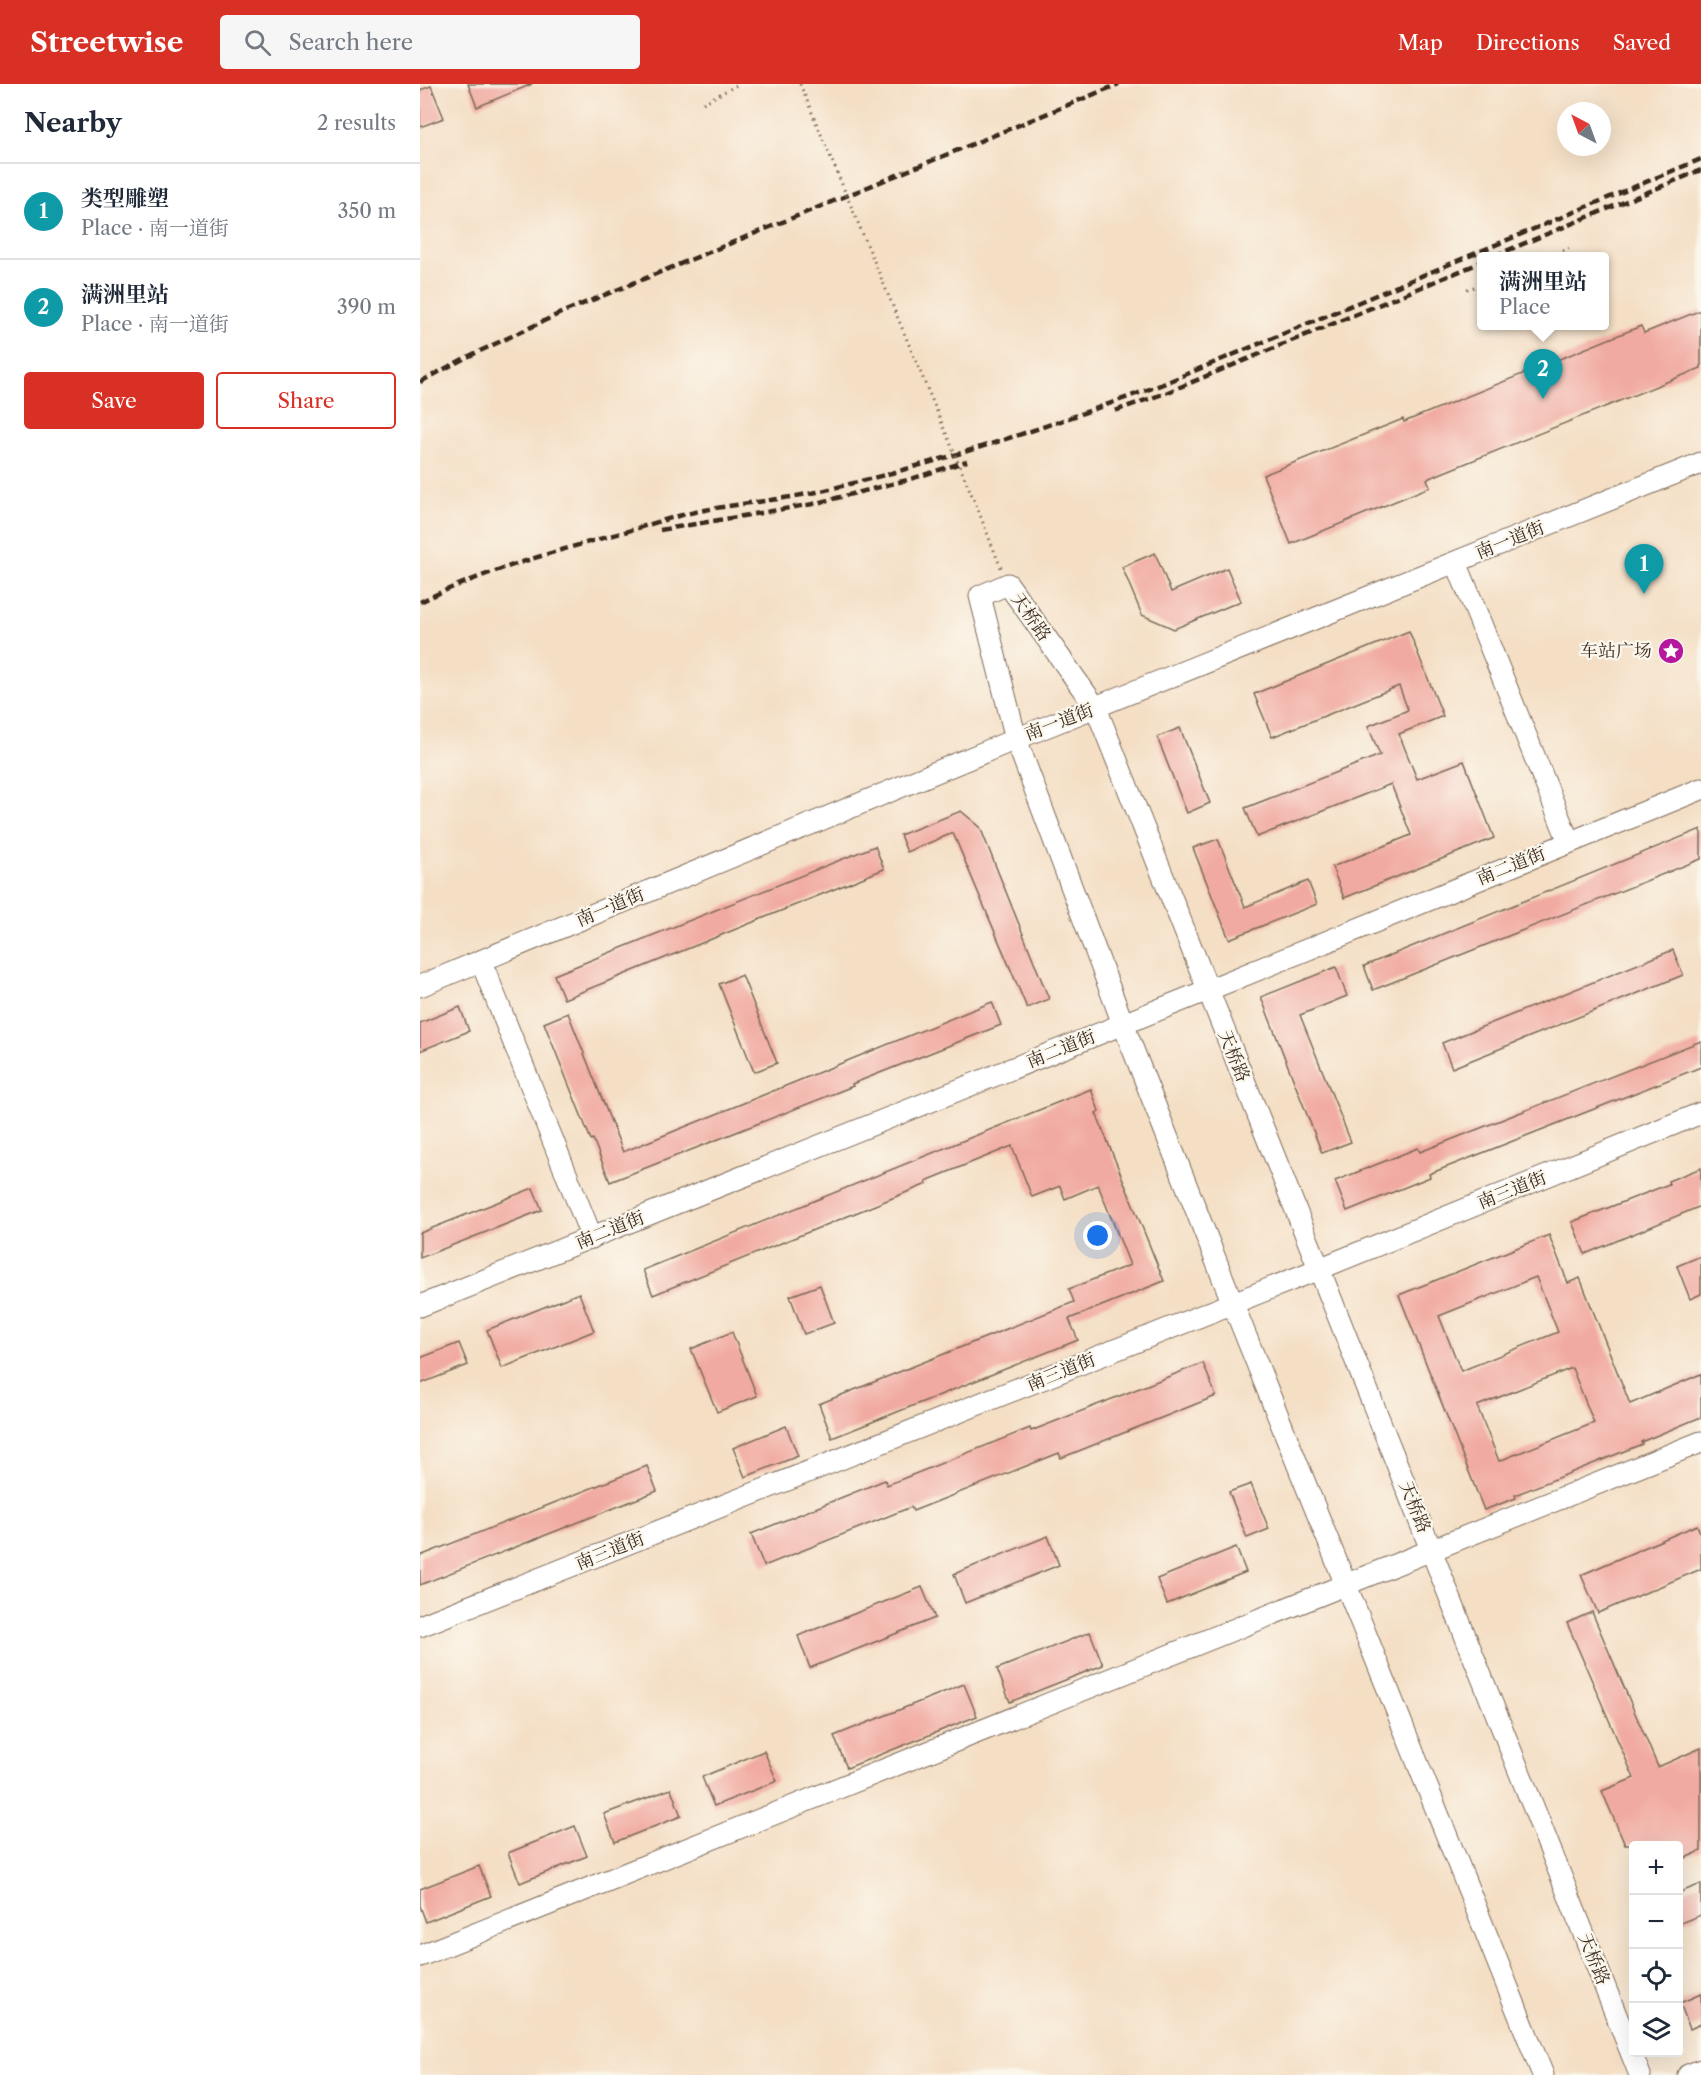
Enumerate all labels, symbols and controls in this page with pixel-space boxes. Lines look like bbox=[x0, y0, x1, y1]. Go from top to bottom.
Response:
search box bbox=[220, 15, 640, 69]
text: Streetwise bbox=[30, 25, 184, 59]
icon: search bbox=[241, 26, 274, 59]
text: Search here bbox=[289, 29, 413, 56]
text: Map bbox=[1398, 30, 1443, 55]
text: Directions bbox=[1476, 30, 1580, 55]
text: Saved bbox=[1613, 30, 1671, 55]
north arrow bbox=[1557, 102, 1611, 156]
text: Nearby bbox=[24, 107, 122, 139]
text: 2 results bbox=[317, 111, 396, 135]
text: 类型雕塑 bbox=[81, 185, 169, 212]
text: 1 bbox=[39, 199, 48, 223]
text: 350 m bbox=[338, 199, 396, 223]
text: Place · 南一道街 bbox=[81, 216, 229, 240]
popup bbox=[1477, 252, 1609, 330]
text: 满洲里站 bbox=[1499, 268, 1587, 295]
text: 满洲里站 bbox=[81, 281, 169, 308]
text: 2 bbox=[38, 295, 49, 319]
text: 390 m bbox=[337, 295, 396, 319]
text: Place bbox=[1499, 295, 1550, 319]
text: Place · 南一道街 bbox=[81, 312, 229, 336]
pin: 2 bbox=[1524, 350, 1562, 399]
button: Save bbox=[24, 372, 204, 429]
button: Share bbox=[216, 372, 396, 429]
street label: 南一道街 bbox=[1473, 516, 1547, 564]
pin: 1 bbox=[1624, 544, 1664, 594]
street label: 天桥路 bbox=[1007, 589, 1055, 645]
place icon: 车站广场 bbox=[1656, 636, 1686, 666]
place label: 车站广场 bbox=[1580, 640, 1652, 662]
street label: 南一道街 bbox=[1021, 699, 1097, 745]
street label: 南二道街 bbox=[1474, 842, 1548, 890]
street label: 南一道街 bbox=[573, 883, 647, 931]
street label: 南二道街 bbox=[1024, 1025, 1098, 1073]
street label: 天桥路 bbox=[1214, 1027, 1254, 1085]
street label: 南三道街 bbox=[1475, 1166, 1549, 1214]
street label: 南二道街 bbox=[573, 1206, 647, 1254]
your location bbox=[1083, 1221, 1112, 1250]
street label: 南三道街 bbox=[1024, 1348, 1098, 1396]
street label: 天桥路 bbox=[1395, 1478, 1435, 1536]
street label: 南三道街 bbox=[573, 1527, 647, 1575]
map controls bbox=[1629, 1841, 1683, 2057]
button: + bbox=[1629, 1841, 1683, 1895]
button: − bbox=[1629, 1895, 1683, 1949]
street label: 天桥路 bbox=[1574, 1930, 1614, 1988]
button: locate bbox=[1629, 1949, 1683, 2003]
button: layers bbox=[1629, 2003, 1683, 2057]

